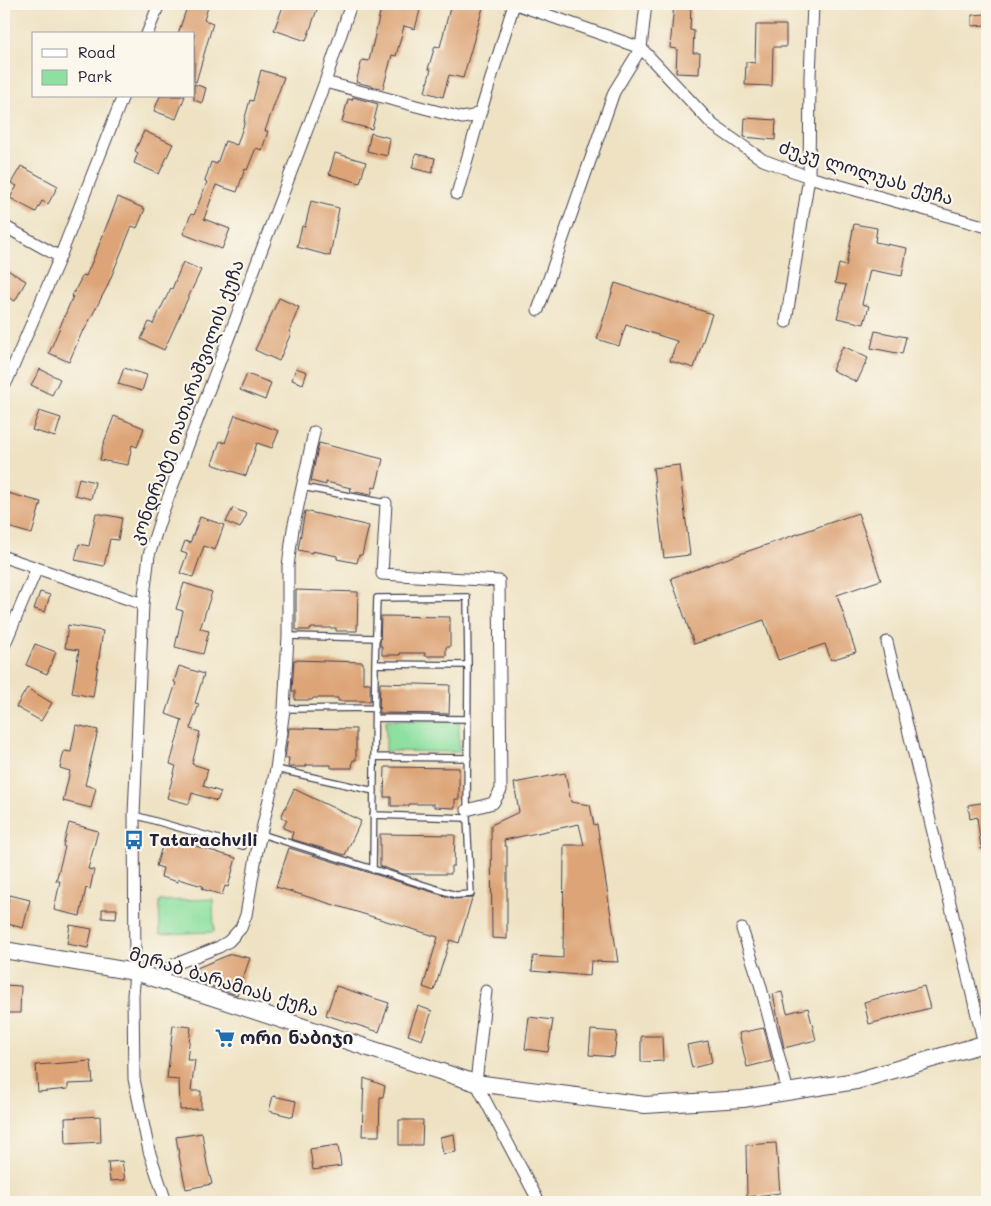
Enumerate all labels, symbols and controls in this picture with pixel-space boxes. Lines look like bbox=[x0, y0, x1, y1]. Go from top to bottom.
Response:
legend bbox=[32, 32, 195, 98]
text: Road bbox=[78, 42, 115, 62]
text: Park bbox=[78, 66, 112, 86]
street label: ძუკუ ლოლუას ქუჩა bbox=[776, 134, 957, 210]
street label: კონდრატე თათარაშვილის ქუჩა bbox=[123, 256, 249, 547]
place label: Tatarachvili bbox=[149, 827, 258, 851]
bus stop icon: Tatarachvili bbox=[123, 829, 145, 851]
street label: მერაბ ბარამიას ქუჩა bbox=[127, 941, 322, 1021]
place label: ორი ნაბიჯი bbox=[240, 1025, 354, 1049]
supermarket icon: ორი ნაბიჯი bbox=[214, 1027, 236, 1049]

